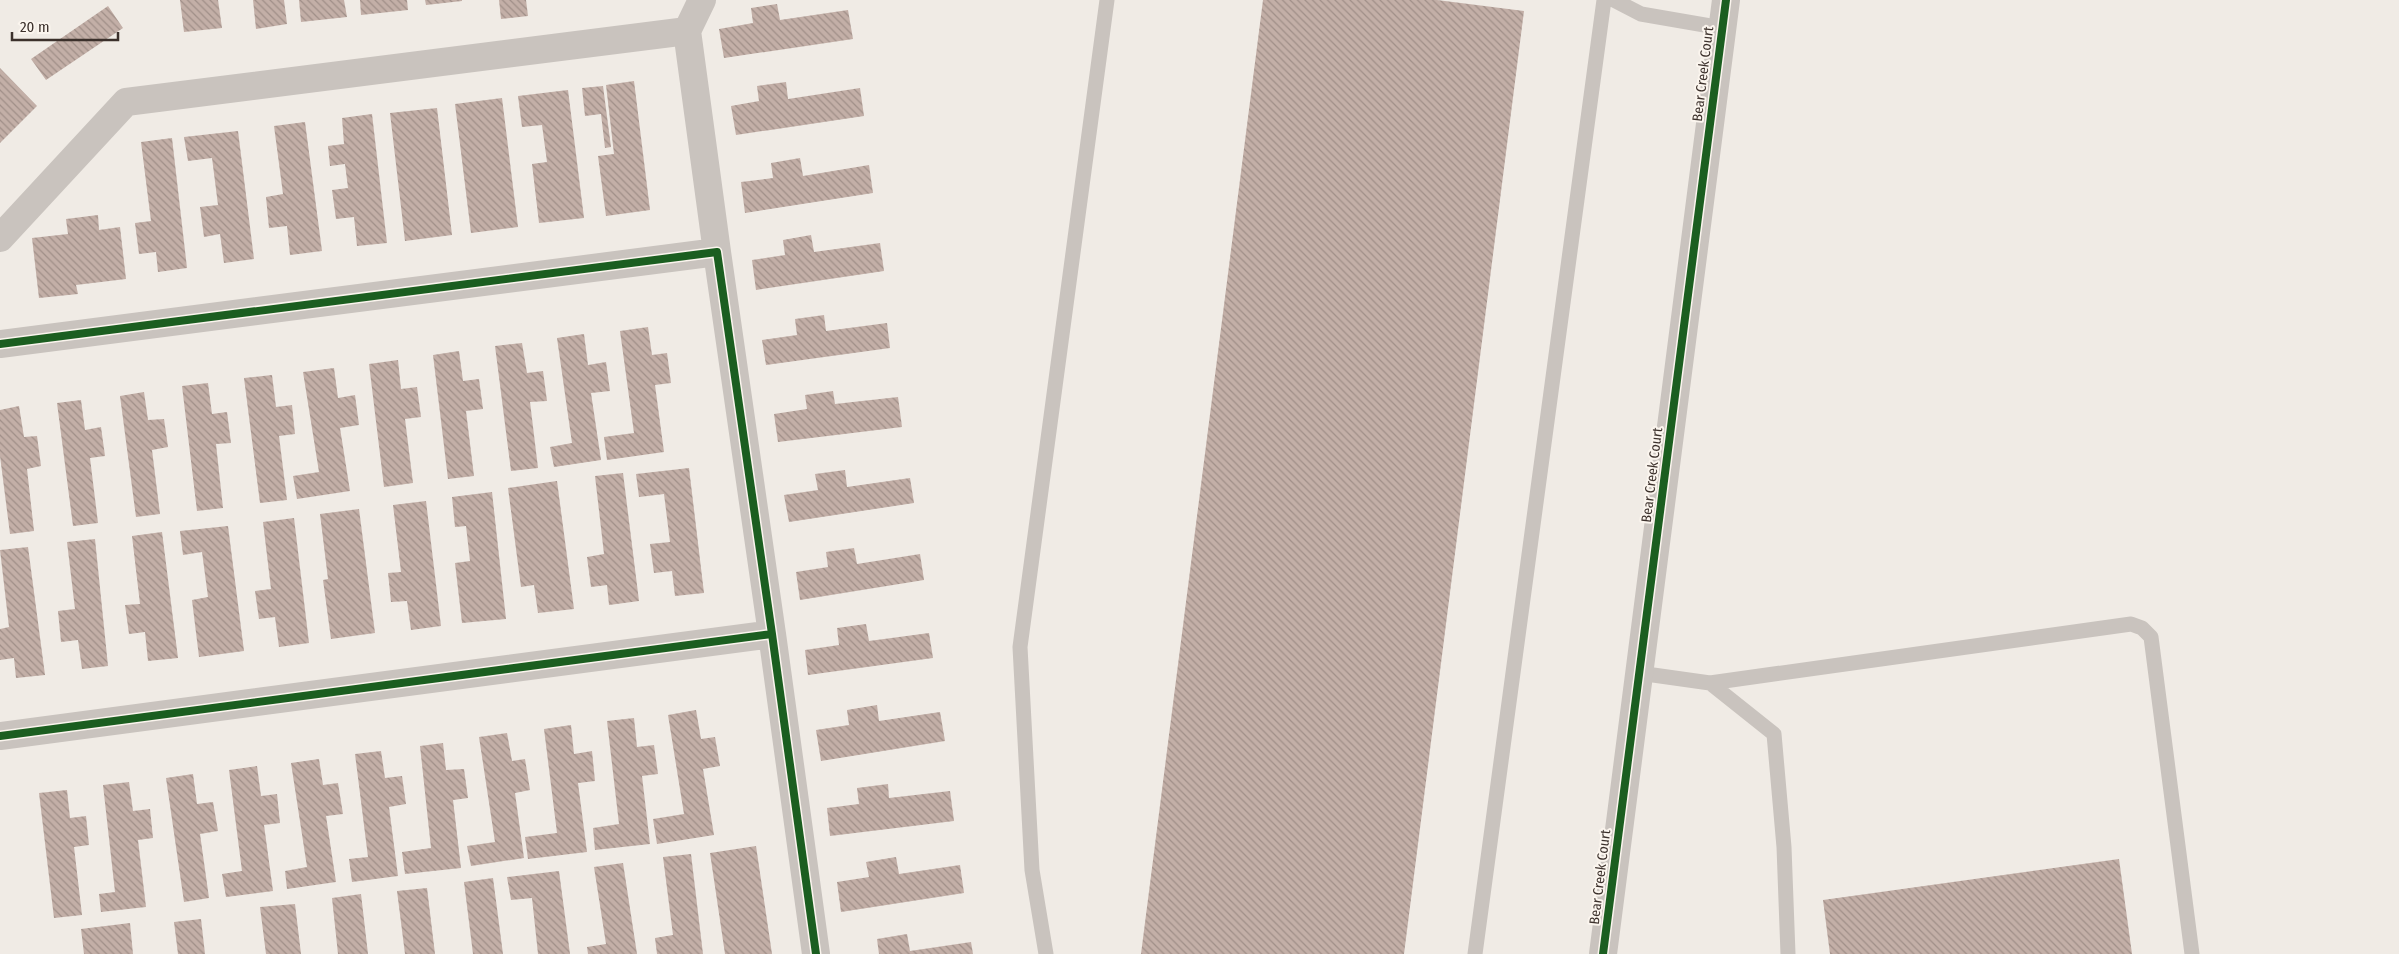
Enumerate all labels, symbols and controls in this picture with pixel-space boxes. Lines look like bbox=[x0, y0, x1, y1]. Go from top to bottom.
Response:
scale bar bbox=[12, 10, 119, 42]
text: 20 m bbox=[20, 18, 50, 36]
street label: Bear Creek Court bbox=[1689, 25, 1717, 122]
street label: Bear Creek Court bbox=[1638, 426, 1666, 523]
street label: Bear Creek Court bbox=[1586, 828, 1614, 925]

